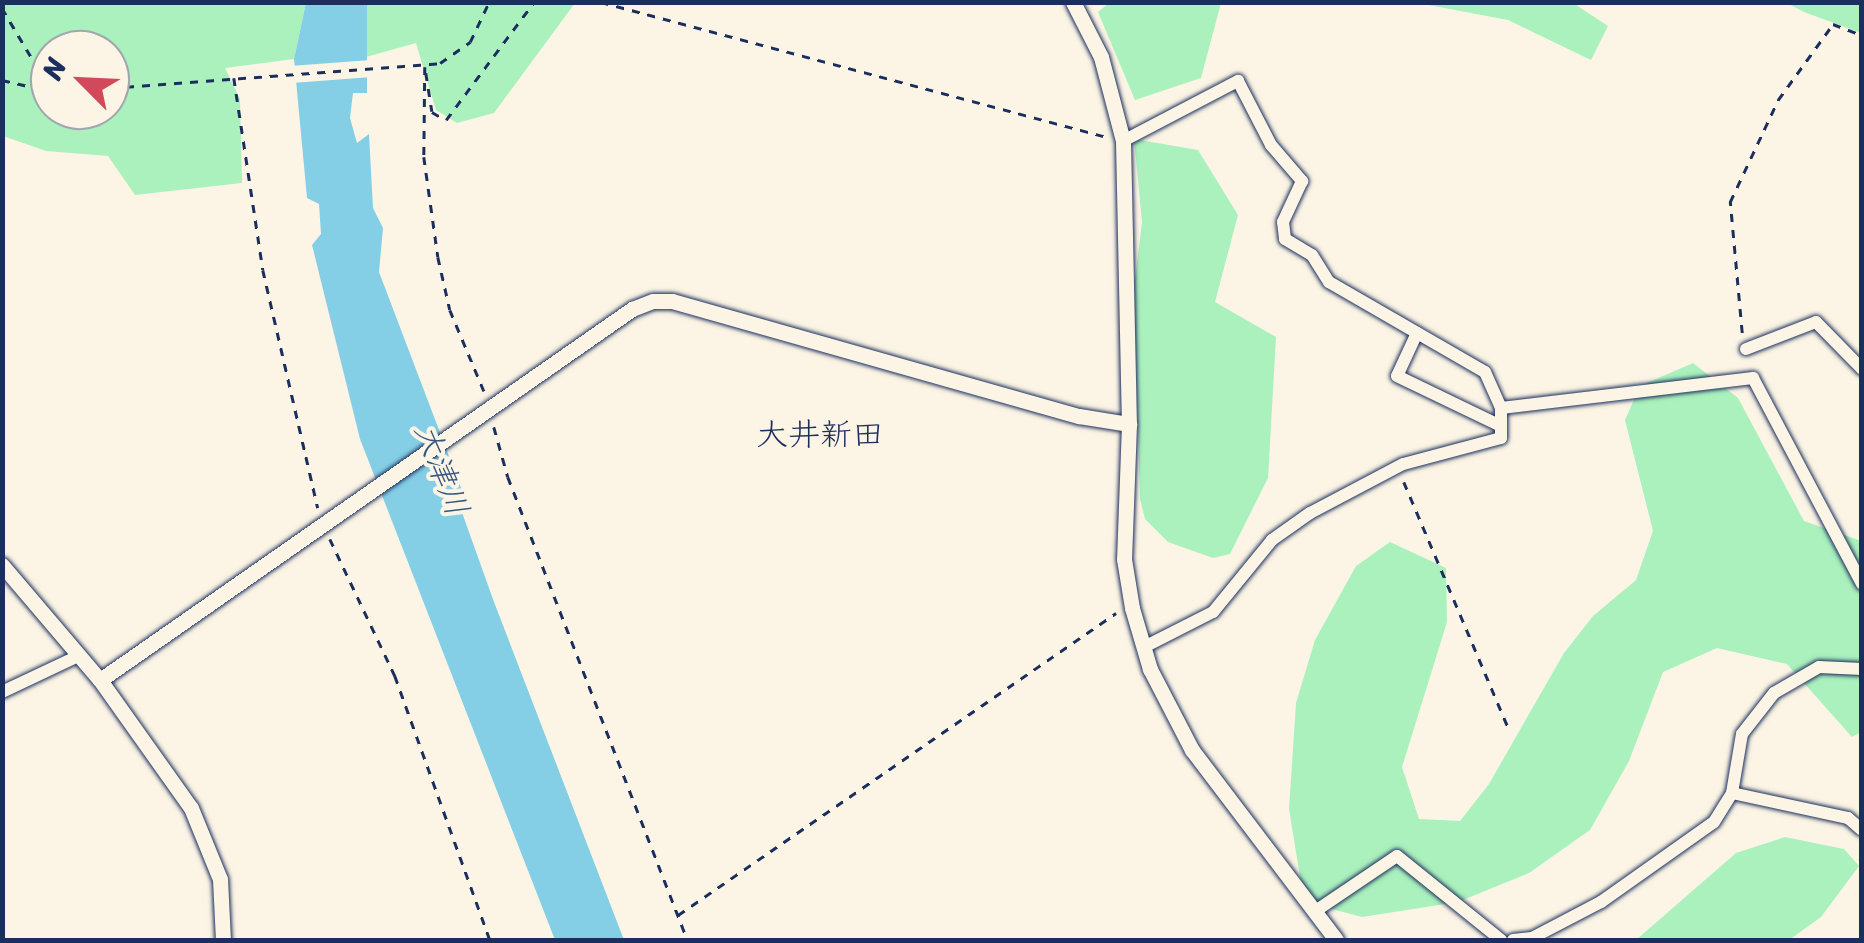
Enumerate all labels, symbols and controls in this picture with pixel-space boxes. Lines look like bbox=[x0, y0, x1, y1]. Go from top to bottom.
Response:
north arrow bbox=[30, 30, 130, 130]
text: N bbox=[28, 50, 80, 87]
district label: 大井新田 bbox=[756, 416, 884, 454]
water label: 大津川 bbox=[406, 418, 476, 522]

